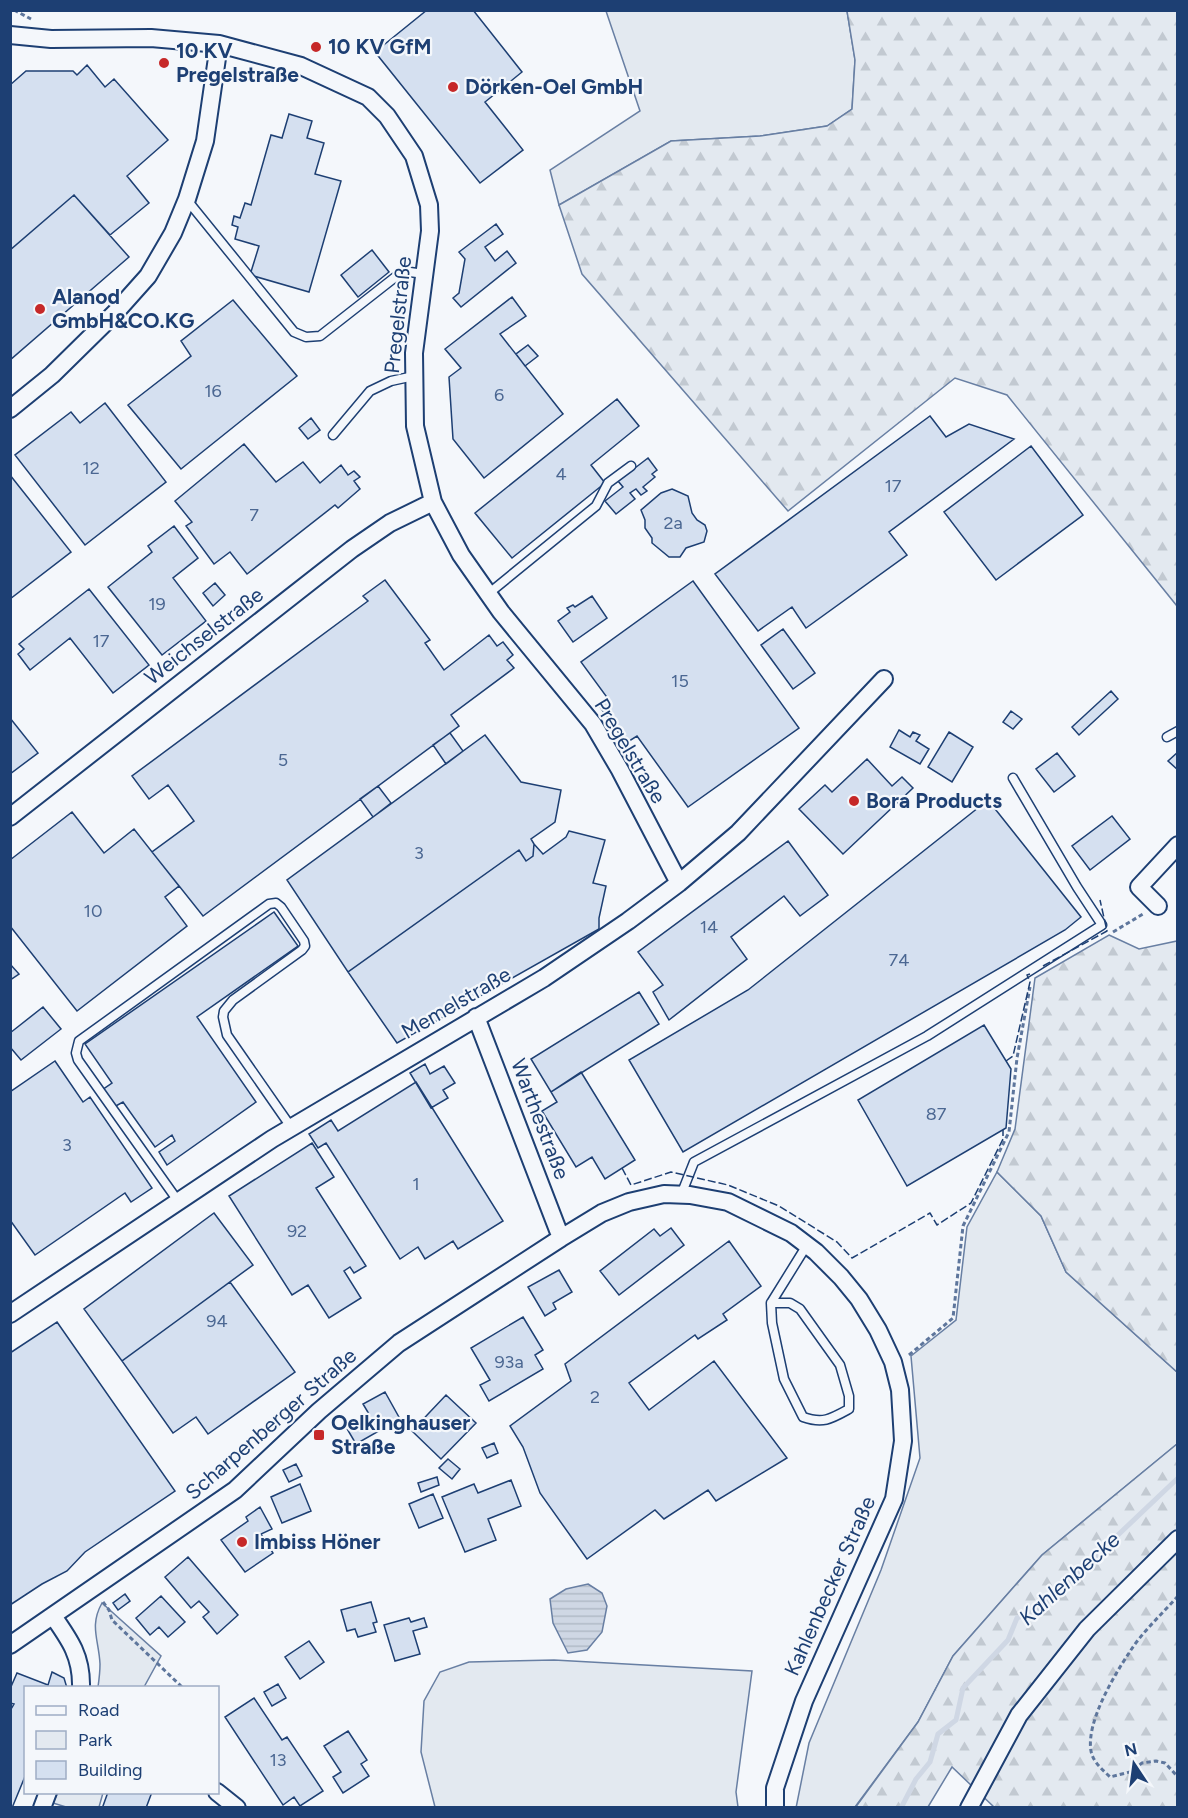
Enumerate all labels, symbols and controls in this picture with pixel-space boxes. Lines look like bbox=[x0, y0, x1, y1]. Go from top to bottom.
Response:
place label: 10 KV GfM bbox=[328, 34, 431, 59]
place label: 10 KV Pregelstraße bbox=[176, 38, 299, 87]
marker: 10 KV GfM bbox=[309, 40, 323, 54]
marker: 10 KV Pregelstraße bbox=[157, 56, 171, 70]
place label: Dörken-Oel GmbH bbox=[465, 74, 643, 99]
marker: Dörken-Oel GmbH bbox=[446, 80, 460, 94]
street label: Pregelstraße bbox=[379, 255, 416, 375]
place label: Alanod GmbH&CO.KG bbox=[52, 284, 195, 333]
marker: Alanod GmbH&CO.KG bbox=[33, 302, 47, 316]
house number: 16 bbox=[204, 380, 222, 402]
house number: 6 bbox=[494, 384, 504, 406]
house number: 12 bbox=[82, 457, 100, 479]
house number: 4 bbox=[555, 463, 567, 485]
house number: 17 bbox=[884, 475, 902, 497]
house number: 7 bbox=[249, 504, 259, 526]
house number: 2a bbox=[663, 512, 683, 534]
street label: Weichselstraße bbox=[139, 582, 268, 690]
house number: 19 bbox=[148, 593, 166, 615]
house number: 17 bbox=[92, 630, 110, 652]
house number: 15 bbox=[671, 670, 689, 692]
street label: Pregelstraße bbox=[589, 694, 672, 808]
house number: 5 bbox=[278, 749, 288, 771]
place label: Bora Products bbox=[866, 788, 1002, 813]
marker: Bora Products bbox=[847, 794, 861, 808]
house number: 3 bbox=[414, 842, 424, 864]
house number: 10 bbox=[84, 900, 102, 922]
house number: 14 bbox=[700, 916, 718, 938]
house number: 74 bbox=[889, 949, 909, 971]
street label: Memelstraße bbox=[397, 961, 515, 1044]
street label: Warthestraße bbox=[506, 1055, 575, 1183]
house number: 87 bbox=[926, 1103, 947, 1125]
house number: 3 bbox=[62, 1134, 72, 1156]
house number: 1 bbox=[412, 1173, 420, 1195]
house number: 92 bbox=[287, 1220, 307, 1242]
house number: 94 bbox=[206, 1310, 228, 1332]
street label: Scharpenberger Straße bbox=[180, 1343, 361, 1505]
house number: 93a bbox=[494, 1351, 524, 1373]
house number: 2 bbox=[590, 1386, 600, 1408]
place label: Oelkinghauser Straße bbox=[331, 1410, 470, 1459]
marker: Oelkinghauser Straße bbox=[312, 1428, 326, 1442]
street label: Kahlenbecker Straße bbox=[779, 1492, 880, 1679]
water label: Kahlenbecke bbox=[1013, 1526, 1126, 1631]
place label: Imbiss Höner bbox=[254, 1529, 380, 1554]
marker: Imbiss Höner bbox=[235, 1535, 249, 1549]
legend bbox=[24, 1686, 219, 1794]
text: Road bbox=[78, 1699, 119, 1721]
text: Park bbox=[78, 1729, 113, 1751]
north arrow bbox=[1104, 1734, 1164, 1794]
text: N bbox=[1123, 1739, 1139, 1761]
house number: 13 bbox=[269, 1749, 287, 1771]
text: Building bbox=[78, 1759, 143, 1781]

